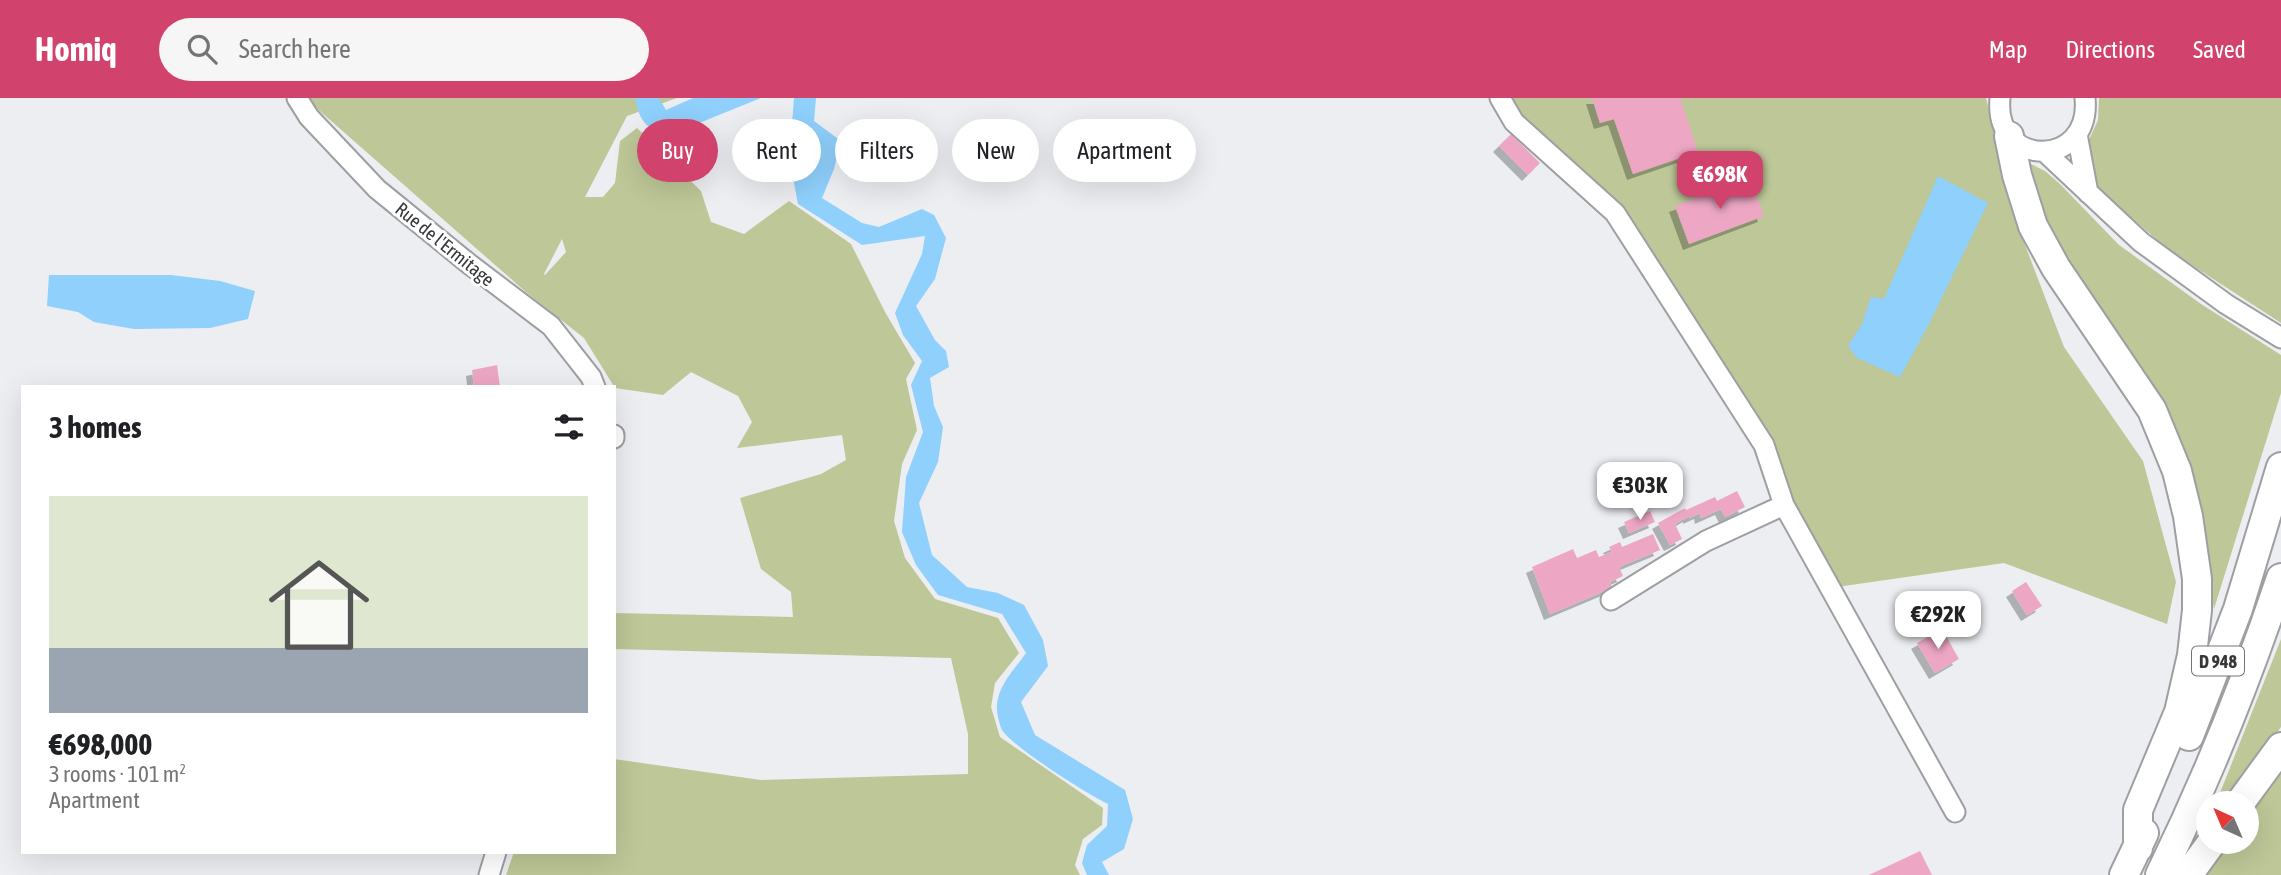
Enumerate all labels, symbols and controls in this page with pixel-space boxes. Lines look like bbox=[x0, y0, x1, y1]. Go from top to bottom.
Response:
search box bbox=[159, 18, 649, 81]
text: Homiq bbox=[35, 30, 117, 68]
icon: search bbox=[183, 30, 221, 68]
text: Search here bbox=[239, 34, 351, 64]
text: Map bbox=[1989, 36, 2027, 63]
text: Directions bbox=[2065, 36, 2155, 63]
text: Saved bbox=[2193, 36, 2246, 63]
chip: Buy bbox=[637, 119, 718, 182]
chip: Rent bbox=[732, 119, 821, 182]
chip: Filters bbox=[835, 119, 938, 182]
chip: New bbox=[952, 119, 1039, 182]
chip: Apartment bbox=[1053, 119, 1196, 182]
pin: €698K bbox=[1671, 152, 1769, 211]
text: €698K bbox=[1693, 161, 1747, 187]
street label: Rue de l'Ermitage bbox=[391, 197, 499, 291]
icon: filters bbox=[550, 408, 588, 446]
text: 3 homes bbox=[49, 410, 142, 444]
pin: €303K bbox=[1591, 462, 1689, 522]
text: €303K bbox=[1613, 472, 1667, 498]
icon: home bbox=[256, 542, 382, 668]
pin: €292K bbox=[1889, 592, 1987, 651]
text: €292K bbox=[1911, 601, 1965, 627]
road number: D 948 bbox=[2192, 646, 2244, 676]
text: €698,000 bbox=[49, 727, 152, 761]
text: 3 rooms · 101 m² bbox=[49, 761, 186, 787]
text: Apartment bbox=[49, 787, 140, 813]
north arrow bbox=[2196, 791, 2259, 854]
map controls bbox=[2196, 791, 2259, 854]

